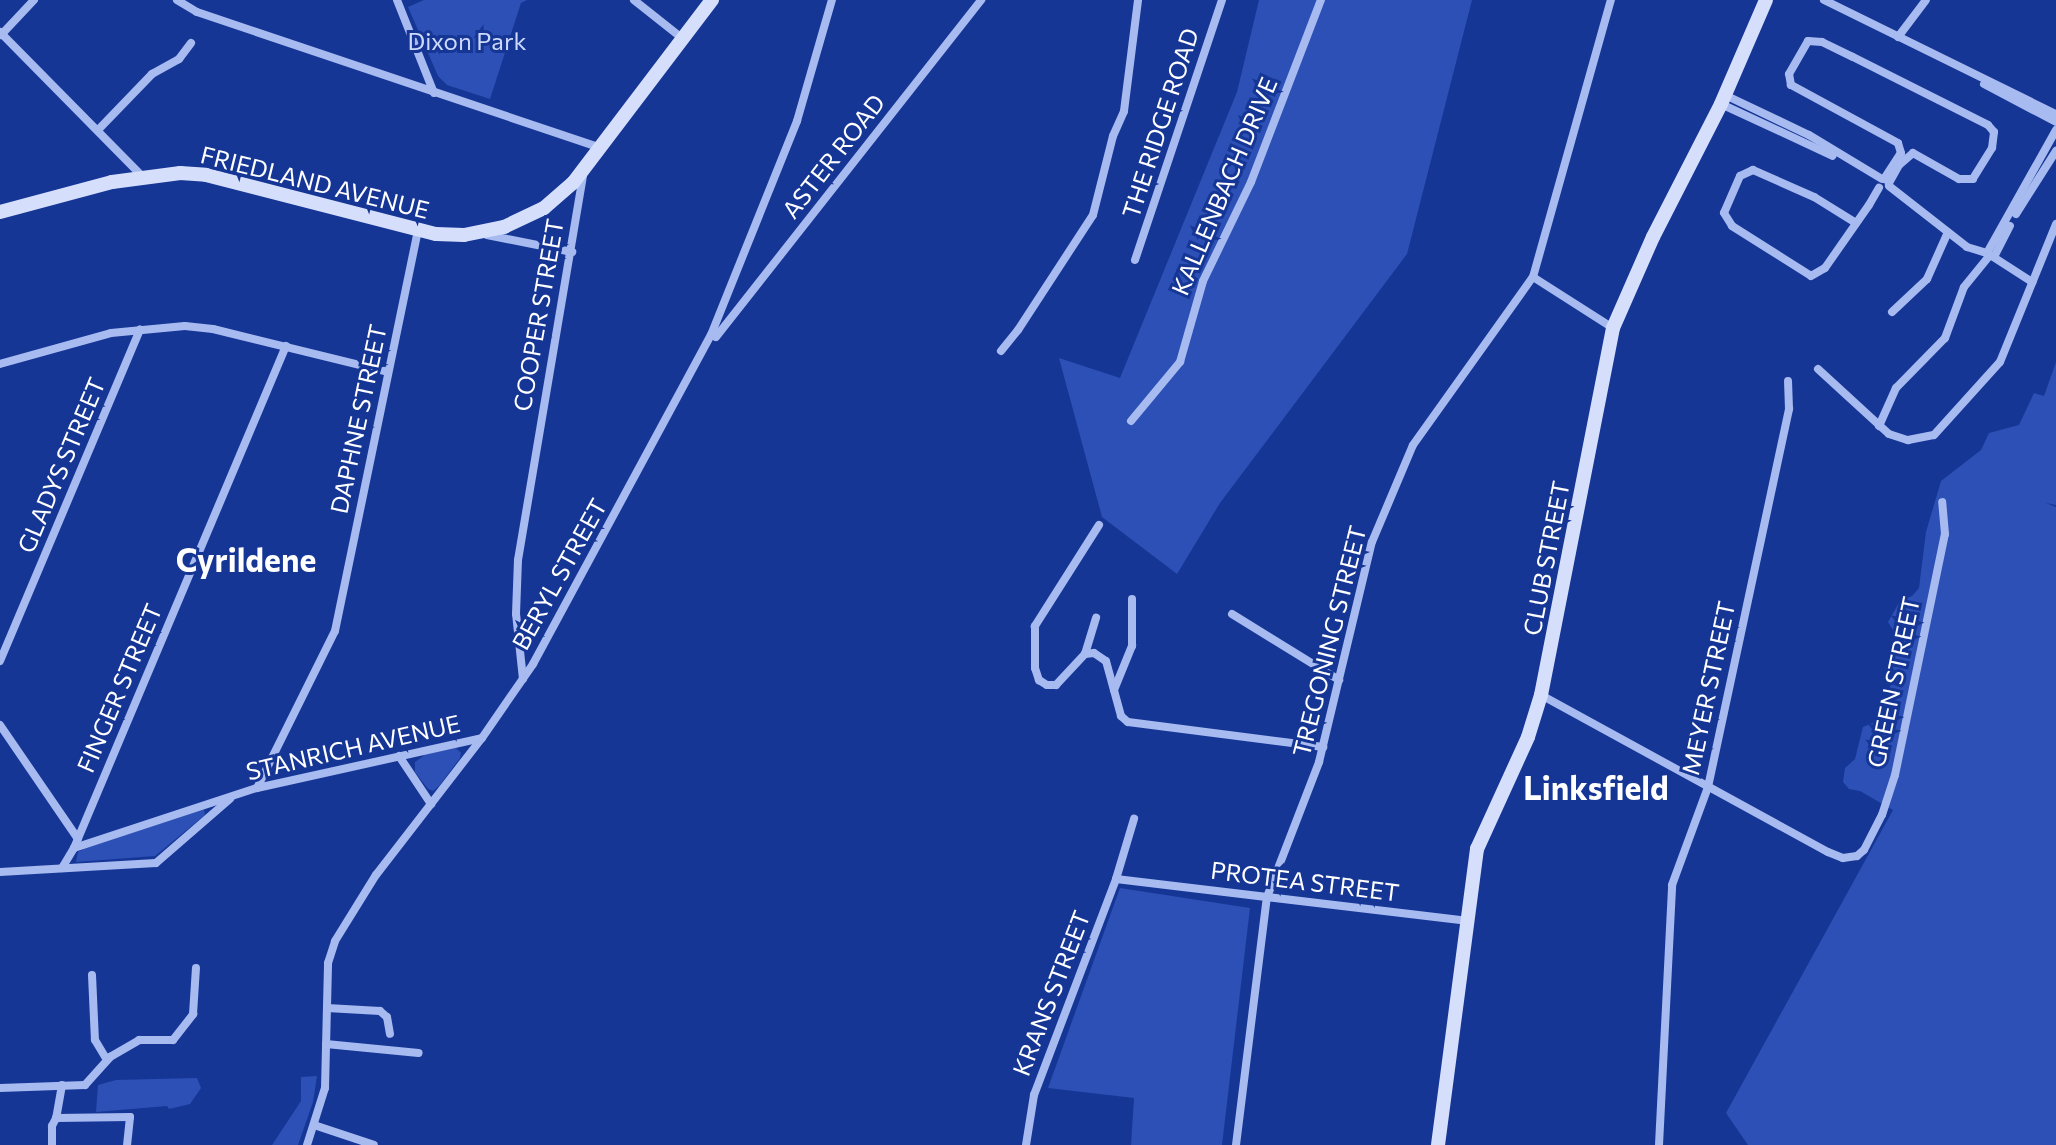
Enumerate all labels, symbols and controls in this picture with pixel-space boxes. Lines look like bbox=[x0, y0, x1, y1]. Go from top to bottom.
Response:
street label: THE RIDGE ROAD bbox=[1116, 24, 1204, 222]
park label: Dixon Park bbox=[408, 27, 526, 55]
street label: KALLENBACH DRIVE bbox=[1165, 73, 1283, 299]
street label: ASTER ROAD bbox=[776, 88, 890, 224]
street label: FRIEDLAND AVENUE bbox=[198, 140, 432, 224]
street label: COOPER STREET bbox=[507, 217, 569, 413]
street label: DAPHNE STREET bbox=[324, 322, 392, 516]
street label: GLADYS STREET bbox=[11, 373, 111, 557]
street label: CLUB STREET bbox=[1517, 478, 1575, 638]
street label: BERYL STREET bbox=[506, 493, 612, 655]
street label: TREGONING STREET bbox=[1286, 522, 1372, 760]
district label: Cyrildene bbox=[176, 540, 316, 578]
street label: GREEN STREET bbox=[1861, 594, 1925, 770]
street label: MEYER STREET bbox=[1676, 598, 1740, 778]
street label: FINGER STREET bbox=[71, 599, 167, 777]
street label: STANRICH AVENUE bbox=[243, 708, 463, 786]
district label: Linksfield bbox=[1523, 768, 1669, 806]
street label: PROTEA STREET bbox=[1209, 855, 1401, 907]
street label: KRANS STREET bbox=[1006, 906, 1096, 1080]

